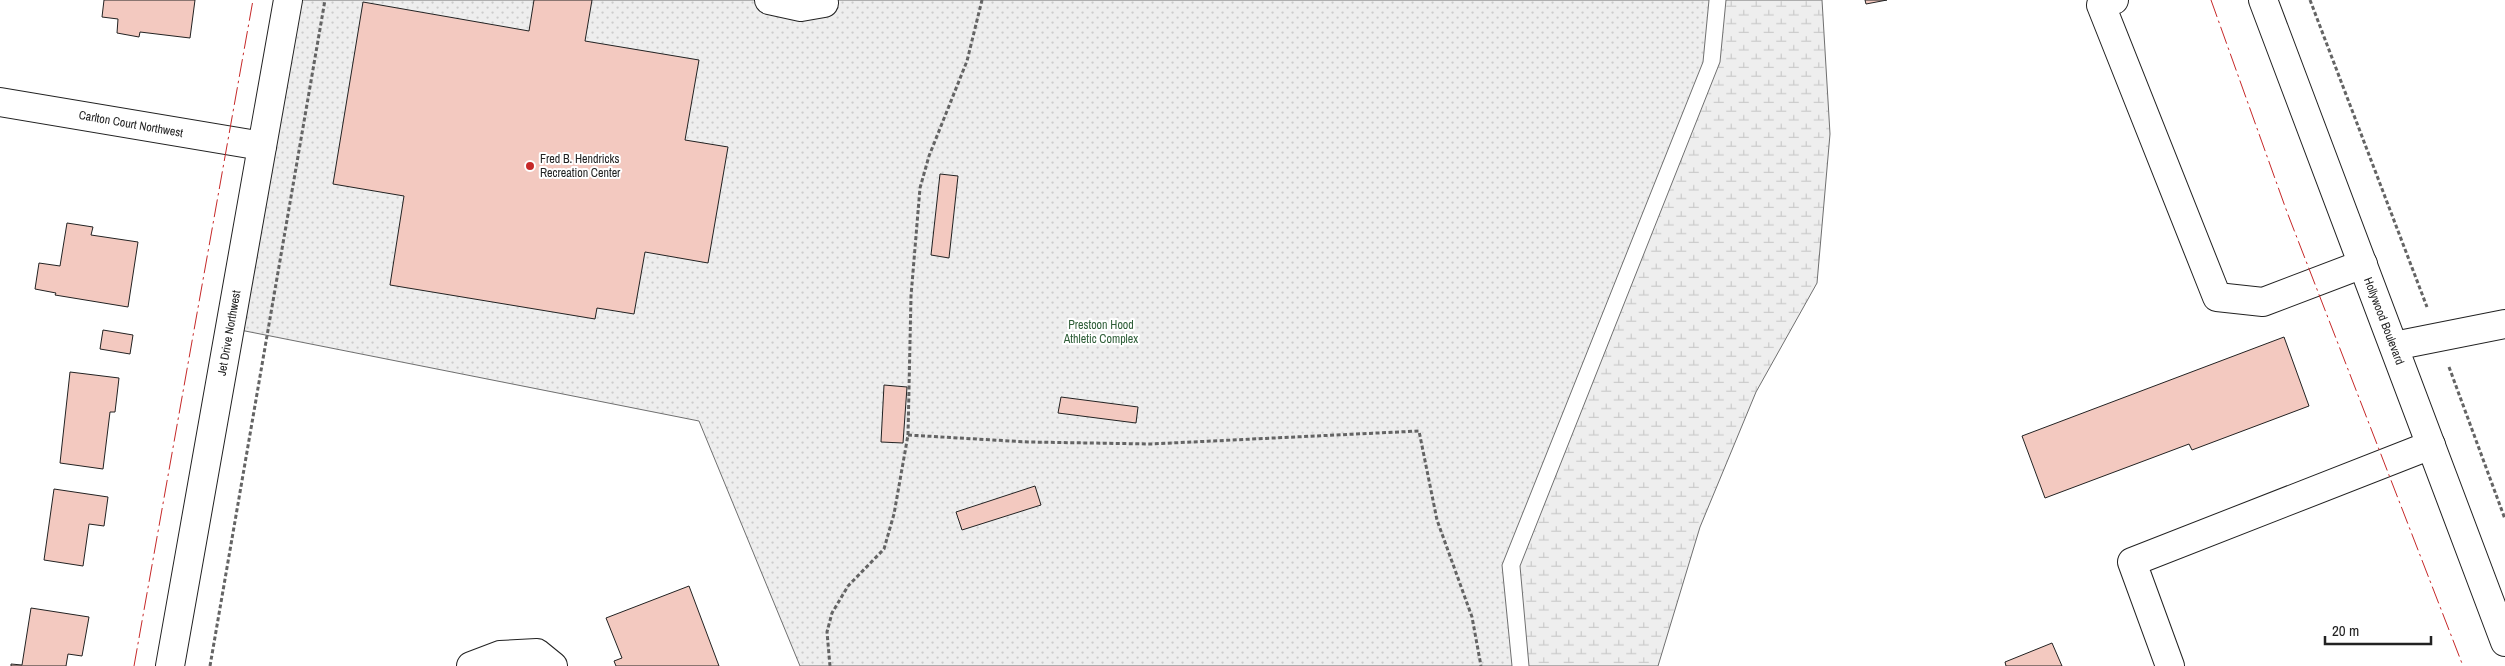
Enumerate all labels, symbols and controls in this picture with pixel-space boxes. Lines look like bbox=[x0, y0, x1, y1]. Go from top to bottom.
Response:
street label: Carlton Court Northwest bbox=[78, 107, 185, 141]
place label: Fred B. Hendricks Recreation Center bbox=[540, 151, 621, 181]
marker: Fred B. Hendricks Recreation Center bbox=[524, 160, 536, 172]
street label: Hollywood Boulevard bbox=[2360, 275, 2408, 367]
street label: Jet Drive Northwest bbox=[214, 289, 244, 377]
park label: Prestoon Hood Athletic Complex bbox=[1063, 317, 1138, 347]
scale bar bbox=[2325, 614, 2431, 646]
text: 20 m bbox=[2332, 620, 2359, 641]

